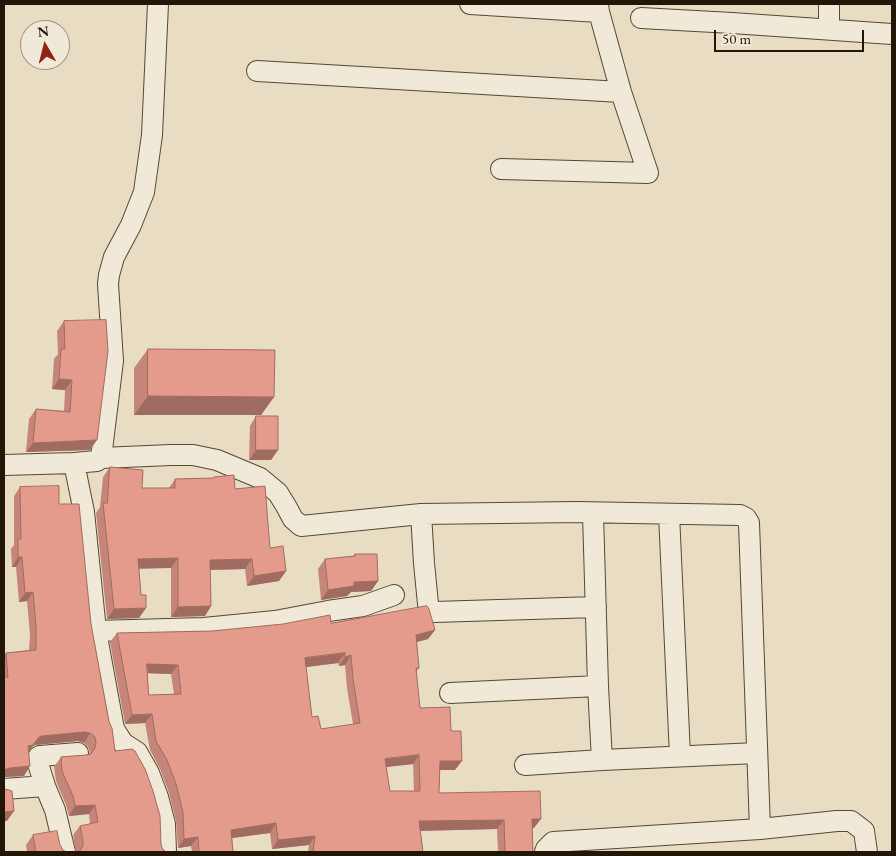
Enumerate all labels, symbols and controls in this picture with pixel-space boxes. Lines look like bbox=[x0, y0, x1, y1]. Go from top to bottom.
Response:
north arrow bbox=[20, 20, 70, 70]
scale bar bbox=[716, 20, 866, 52]
text: N bbox=[36, 21, 50, 41]
text: 50 m bbox=[722, 29, 751, 48]

